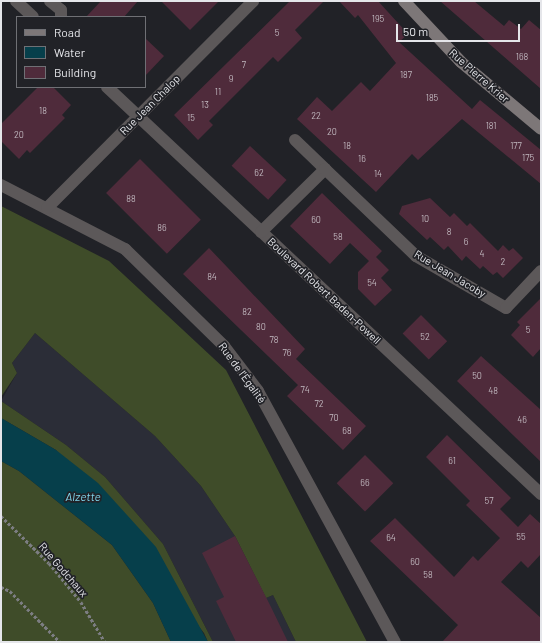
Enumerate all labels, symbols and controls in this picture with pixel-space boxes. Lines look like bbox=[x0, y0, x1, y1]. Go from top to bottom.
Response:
house number: 195 bbox=[372, 14, 384, 24]
legend bbox=[16, 16, 146, 88]
scale bar bbox=[398, 16, 522, 42]
text: 50 m bbox=[403, 24, 428, 38]
text: Road bbox=[54, 25, 81, 39]
house number: 5 bbox=[275, 28, 279, 38]
text: Water bbox=[54, 45, 85, 59]
street label: Rue Pierre Krier bbox=[446, 46, 512, 106]
house number: 168 bbox=[516, 52, 528, 62]
house number: 7 bbox=[242, 60, 246, 70]
text: Building bbox=[54, 65, 96, 79]
house number: 187 bbox=[400, 70, 412, 80]
street label: Rue Jean Chalop bbox=[117, 72, 183, 138]
house number: 9 bbox=[229, 74, 233, 84]
house number: 11 bbox=[215, 87, 221, 97]
house number: 185 bbox=[426, 93, 438, 103]
house number: 13 bbox=[201, 100, 209, 110]
house number: 18 bbox=[39, 106, 47, 116]
house number: 22 bbox=[311, 111, 321, 121]
house number: 15 bbox=[187, 113, 195, 123]
house number: 181 bbox=[486, 121, 496, 131]
house number: 20 bbox=[327, 127, 337, 137]
house number: 20 bbox=[14, 130, 24, 140]
house number: 18 bbox=[343, 141, 351, 151]
house number: 177 bbox=[510, 141, 522, 151]
house number: 175 bbox=[522, 153, 534, 163]
house number: 16 bbox=[358, 154, 366, 164]
house number: 62 bbox=[254, 168, 264, 178]
house number: 14 bbox=[374, 169, 382, 179]
house number: 88 bbox=[126, 194, 136, 204]
house number: 10 bbox=[421, 214, 429, 224]
house number: 60 bbox=[311, 215, 321, 225]
house number: 86 bbox=[157, 223, 167, 233]
house number: 8 bbox=[447, 227, 451, 237]
house number: 58 bbox=[333, 232, 343, 242]
street label: Boulevard Robert Baden-Powell bbox=[265, 235, 383, 347]
house number: 6 bbox=[464, 237, 468, 247]
street label: Rue Jean Jacoby bbox=[412, 247, 488, 301]
house number: 4 bbox=[480, 249, 484, 259]
house number: 2 bbox=[501, 257, 505, 267]
house number: 84 bbox=[207, 272, 217, 282]
house number: 54 bbox=[367, 278, 377, 288]
house number: 82 bbox=[242, 307, 252, 317]
house number: 80 bbox=[256, 322, 266, 332]
house number: 5 bbox=[526, 325, 530, 335]
house number: 52 bbox=[420, 332, 430, 342]
house number: 78 bbox=[270, 335, 278, 345]
street label: Rue de l'Égalité bbox=[216, 340, 268, 406]
house number: 76 bbox=[283, 348, 291, 358]
house number: 50 bbox=[472, 371, 482, 381]
house number: 74 bbox=[300, 385, 310, 395]
house number: 48 bbox=[488, 386, 498, 396]
house number: 72 bbox=[314, 399, 324, 409]
house number: 70 bbox=[329, 413, 339, 423]
house number: 46 bbox=[517, 415, 527, 425]
house number: 68 bbox=[342, 426, 352, 436]
house number: 61 bbox=[448, 456, 456, 466]
house number: 66 bbox=[360, 478, 370, 488]
water label: Alzette bbox=[65, 490, 101, 504]
house number: 57 bbox=[485, 496, 493, 506]
house number: 55 bbox=[516, 532, 526, 542]
house number: 64 bbox=[386, 533, 396, 543]
street label: Rue Godchaux bbox=[36, 540, 90, 600]
house number: 60 bbox=[410, 557, 420, 567]
house number: 58 bbox=[423, 570, 433, 580]

